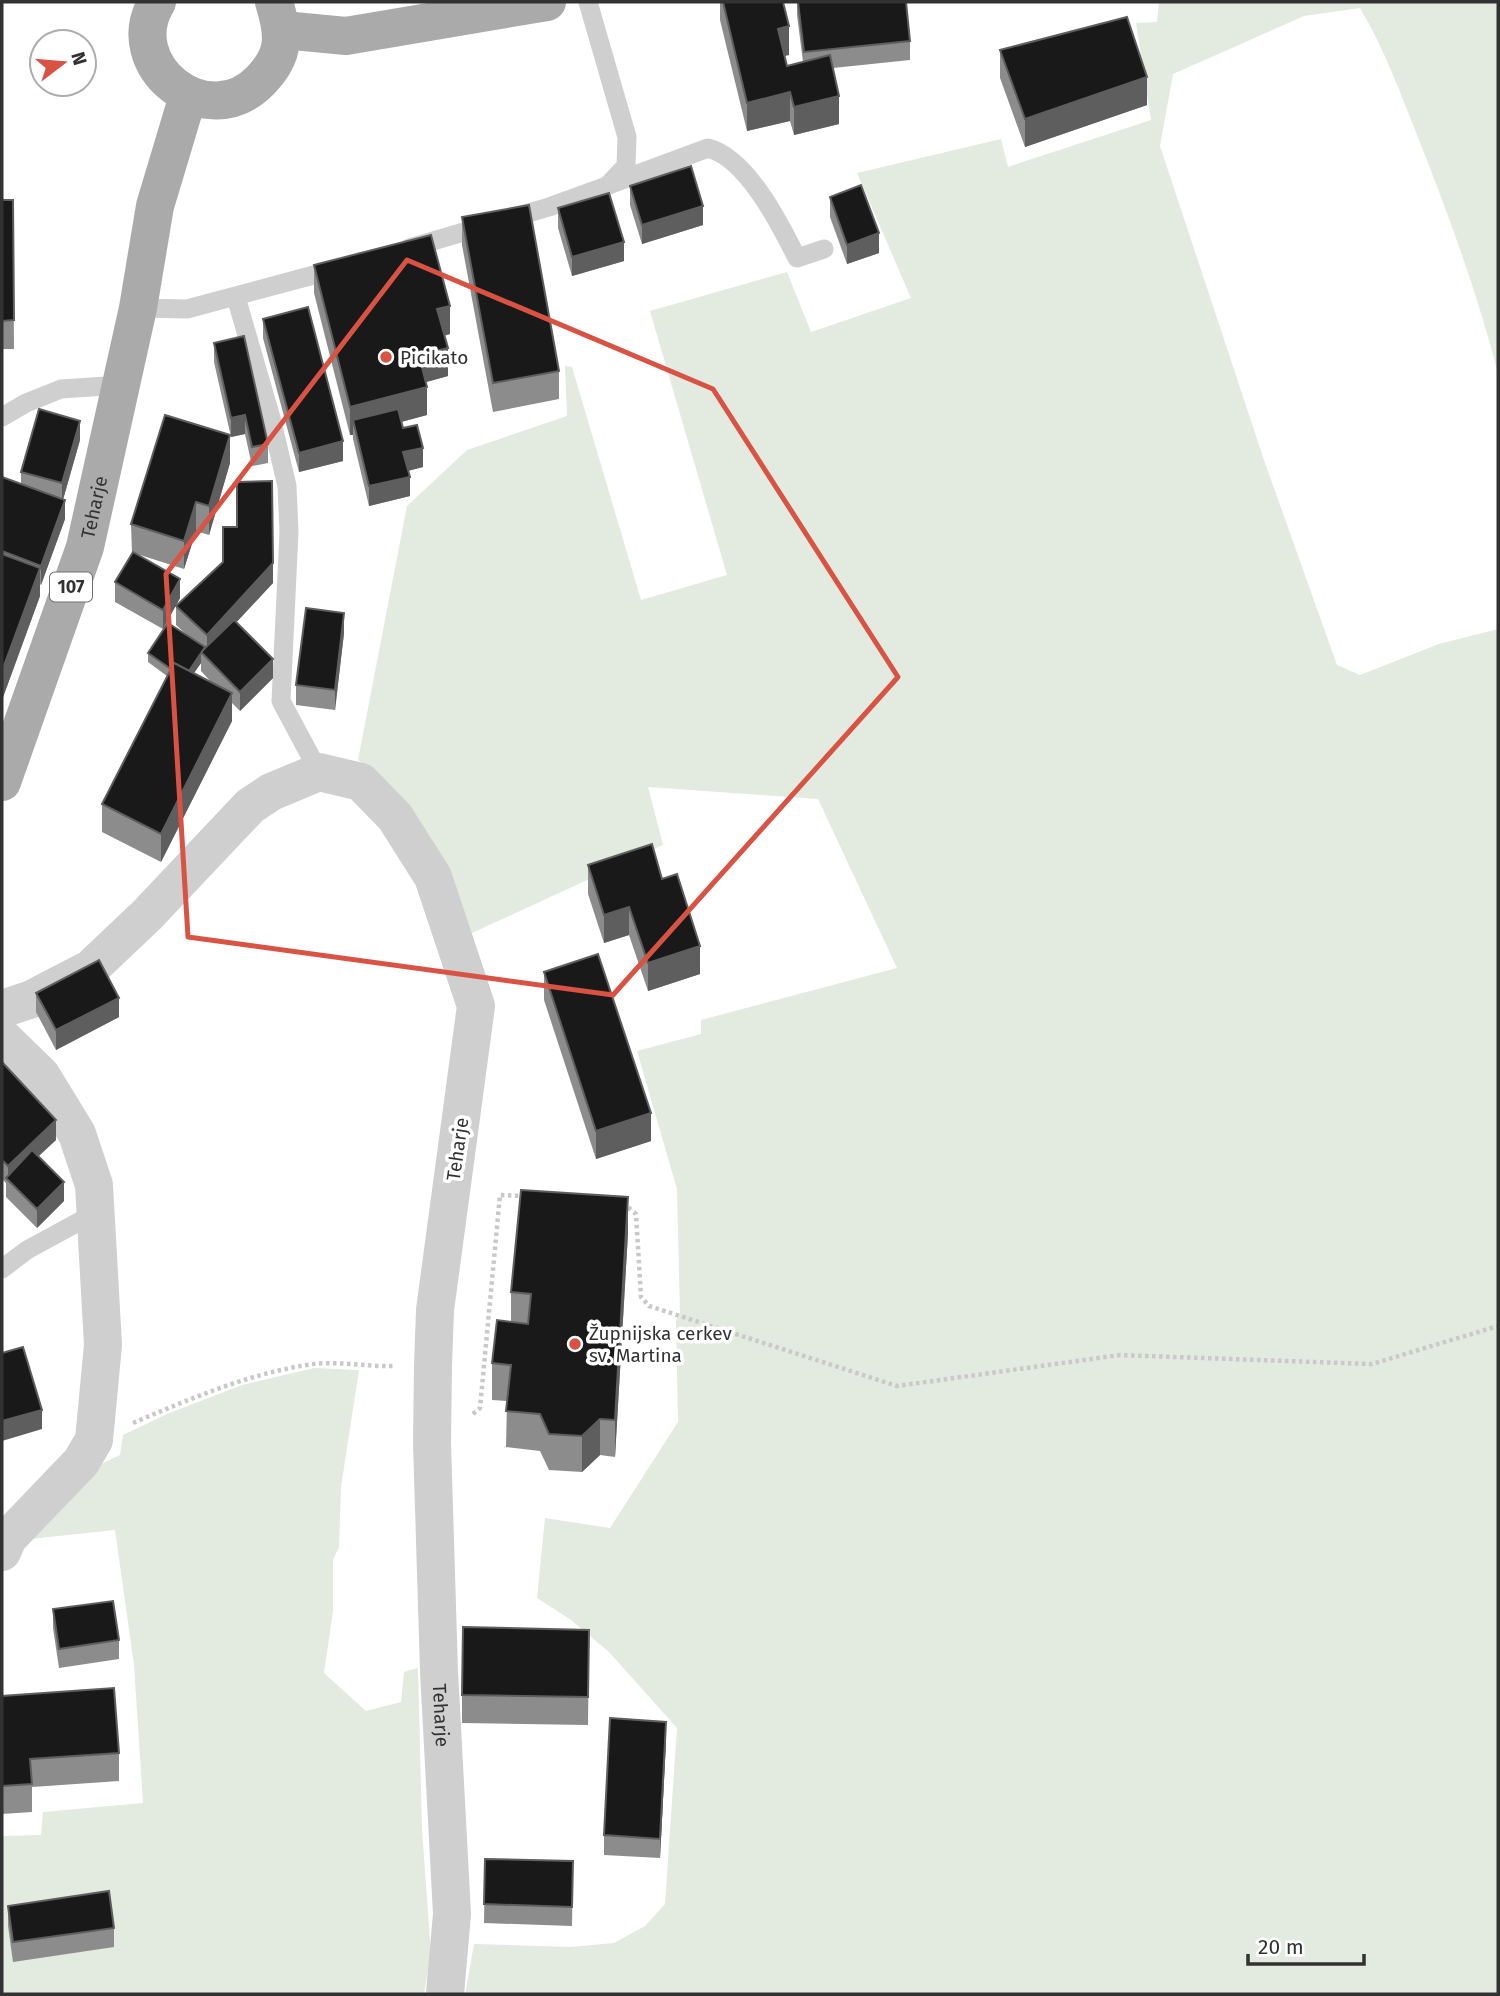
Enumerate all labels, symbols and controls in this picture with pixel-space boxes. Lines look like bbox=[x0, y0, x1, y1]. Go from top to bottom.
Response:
north arrow bbox=[28, 28, 98, 98]
text: N bbox=[66, 49, 92, 68]
place label: Picikato bbox=[400, 346, 468, 369]
marker: Picikato bbox=[378, 349, 394, 365]
street label: Teharje bbox=[76, 474, 112, 541]
road number: 107 bbox=[50, 572, 92, 602]
street label: Teharje bbox=[442, 1116, 473, 1182]
place label: Župnijska cerkev sv. Martina bbox=[589, 1322, 733, 1367]
marker: Župnijska cerkev sv. Martina bbox=[567, 1336, 583, 1352]
street label: Teharje bbox=[428, 1683, 454, 1748]
scale bar bbox=[1248, 1923, 1364, 1967]
text: 20 m bbox=[1258, 1934, 1304, 1960]

